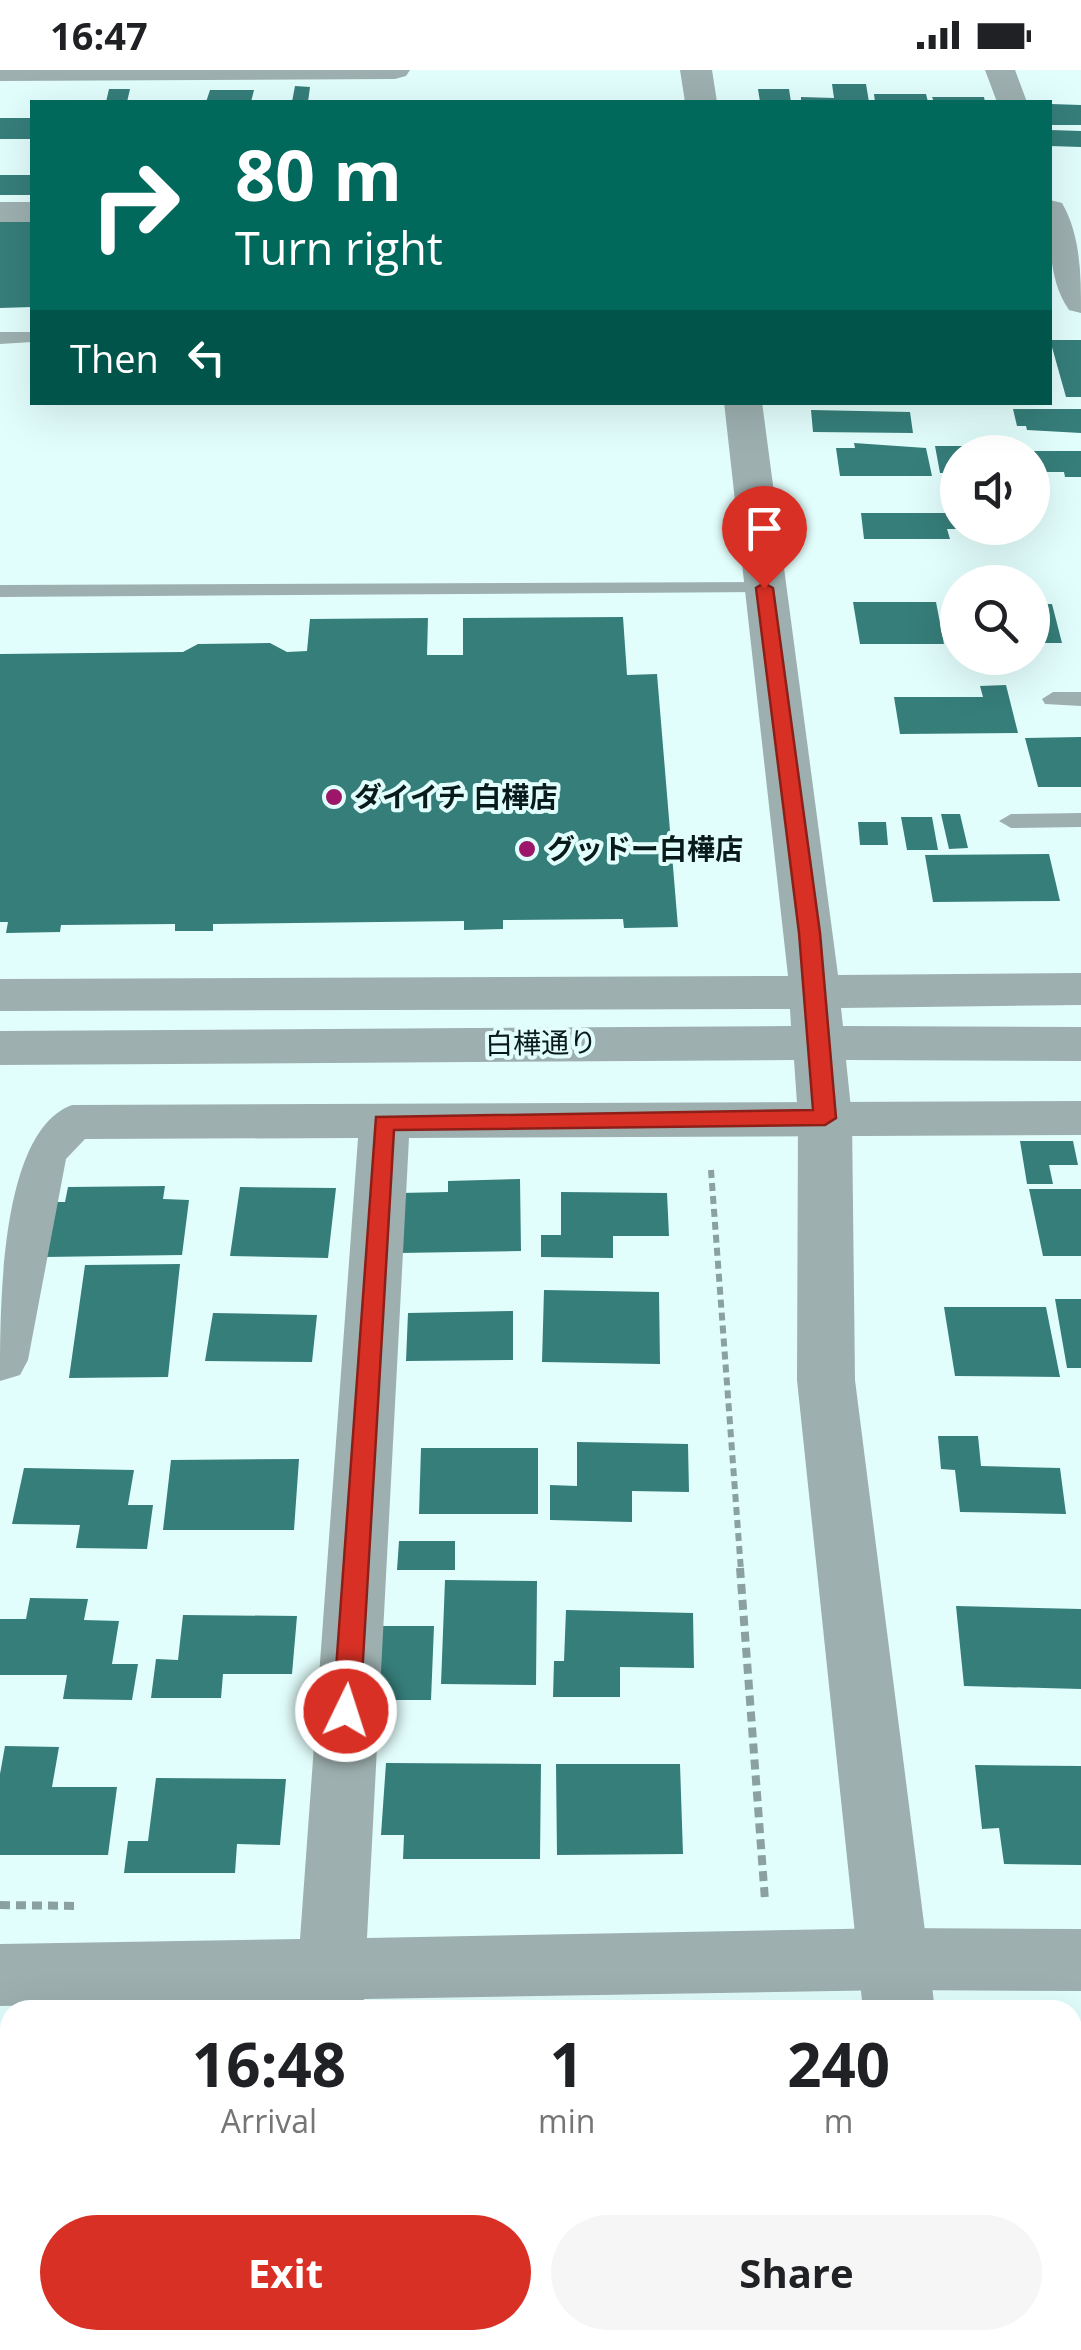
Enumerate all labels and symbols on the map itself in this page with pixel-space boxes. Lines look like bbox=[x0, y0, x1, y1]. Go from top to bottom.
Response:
pin bbox=[722, 486, 807, 589]
place label: ダイイチ 白樺店 bbox=[354, 777, 557, 815]
marker: ダイイチ 白樺店 bbox=[323, 786, 345, 808]
place label: グッドー白樺店 bbox=[547, 829, 743, 867]
marker: グッドー白樺店 bbox=[516, 838, 538, 860]
street label: 白樺通り bbox=[485, 1022, 597, 1062]
position arrow bbox=[294, 1659, 398, 1763]

